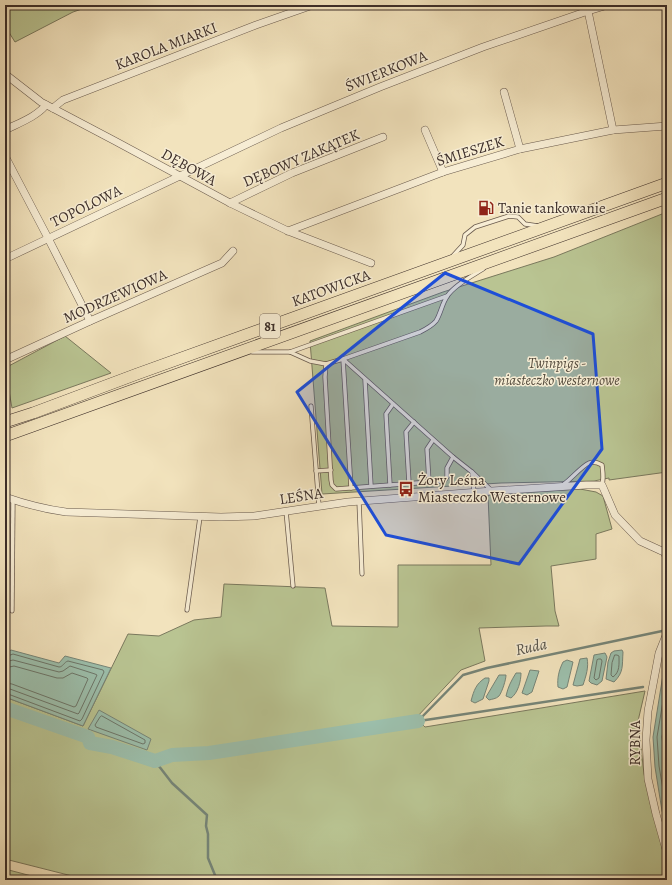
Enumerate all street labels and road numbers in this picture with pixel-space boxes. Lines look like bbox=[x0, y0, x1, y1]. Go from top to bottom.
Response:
street label: KAROLA MIARKI bbox=[112, 17, 220, 75]
street label: ŚWIERKOWA bbox=[342, 45, 430, 96]
street label: DĘBOWY ZAKĄTEK bbox=[240, 124, 363, 192]
street label: ŚMIESZEK bbox=[434, 131, 507, 171]
street label: DĘBOWA bbox=[158, 144, 220, 191]
street label: TOPOLOWA bbox=[47, 180, 125, 232]
street label: MODRZEWIOWA bbox=[60, 264, 170, 328]
street label: KATOWICKA bbox=[289, 264, 373, 311]
road number: 81 bbox=[260, 314, 280, 338]
street label: LEŚNA bbox=[278, 483, 324, 509]
street label: RYBNA bbox=[625, 720, 645, 766]

